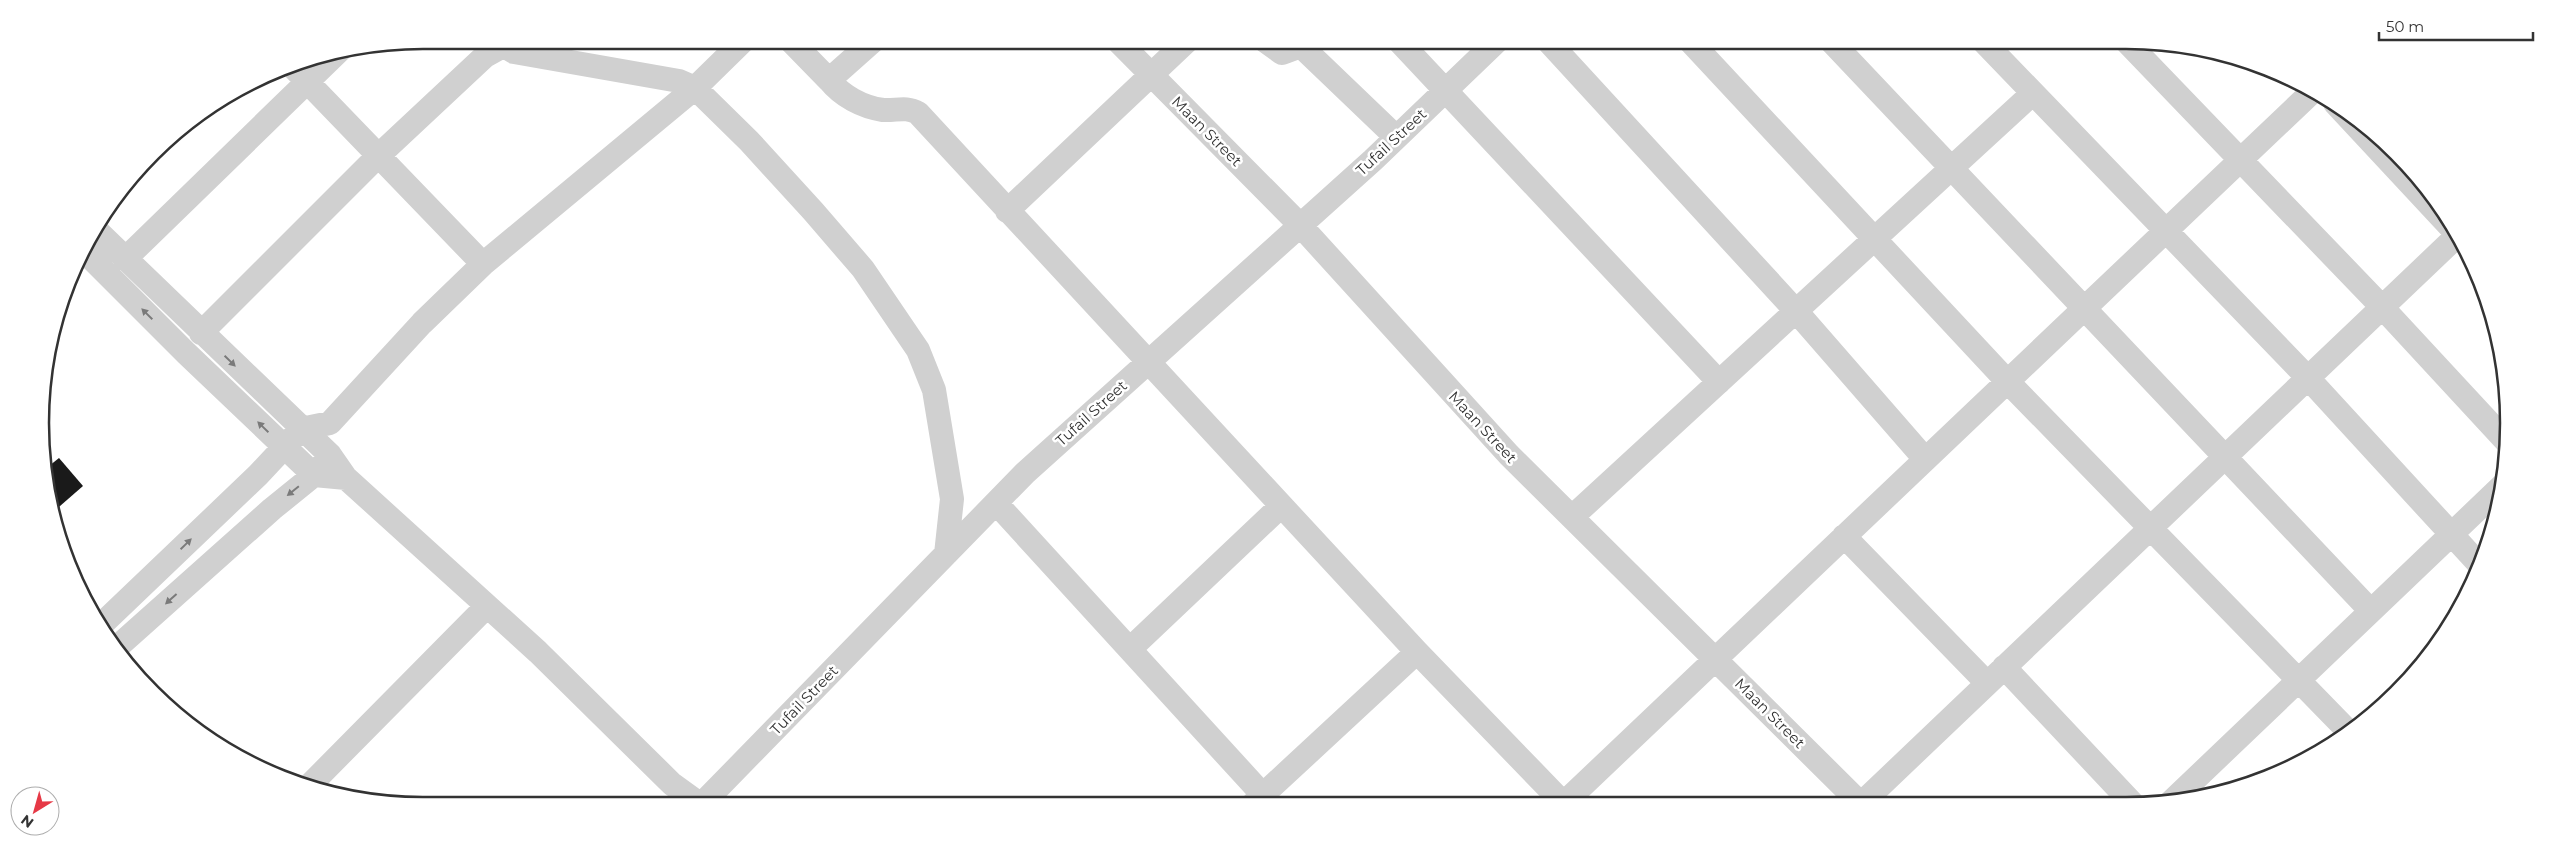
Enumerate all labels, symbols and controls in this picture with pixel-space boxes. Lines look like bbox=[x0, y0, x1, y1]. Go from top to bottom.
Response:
scale bar bbox=[2379, 10, 2533, 42]
text: 50 m bbox=[2386, 17, 2424, 36]
street label: Maan Street bbox=[1168, 92, 1246, 170]
street label: Tufail Street bbox=[1352, 104, 1430, 180]
one-way arrow bbox=[141, 308, 153, 320]
one-way arrow bbox=[224, 355, 236, 367]
street label: Tufail Street bbox=[1051, 376, 1131, 450]
street label: Maan Street bbox=[1445, 387, 1521, 467]
one-way arrow bbox=[258, 421, 270, 433]
one-way arrow bbox=[287, 486, 300, 497]
one-way arrow bbox=[180, 538, 192, 550]
one-way arrow bbox=[166, 593, 178, 605]
street label: Tufail Street bbox=[766, 661, 842, 739]
street label: Maan Street bbox=[1731, 674, 1809, 752]
north arrow bbox=[10, 786, 60, 836]
text: N bbox=[17, 811, 37, 832]

